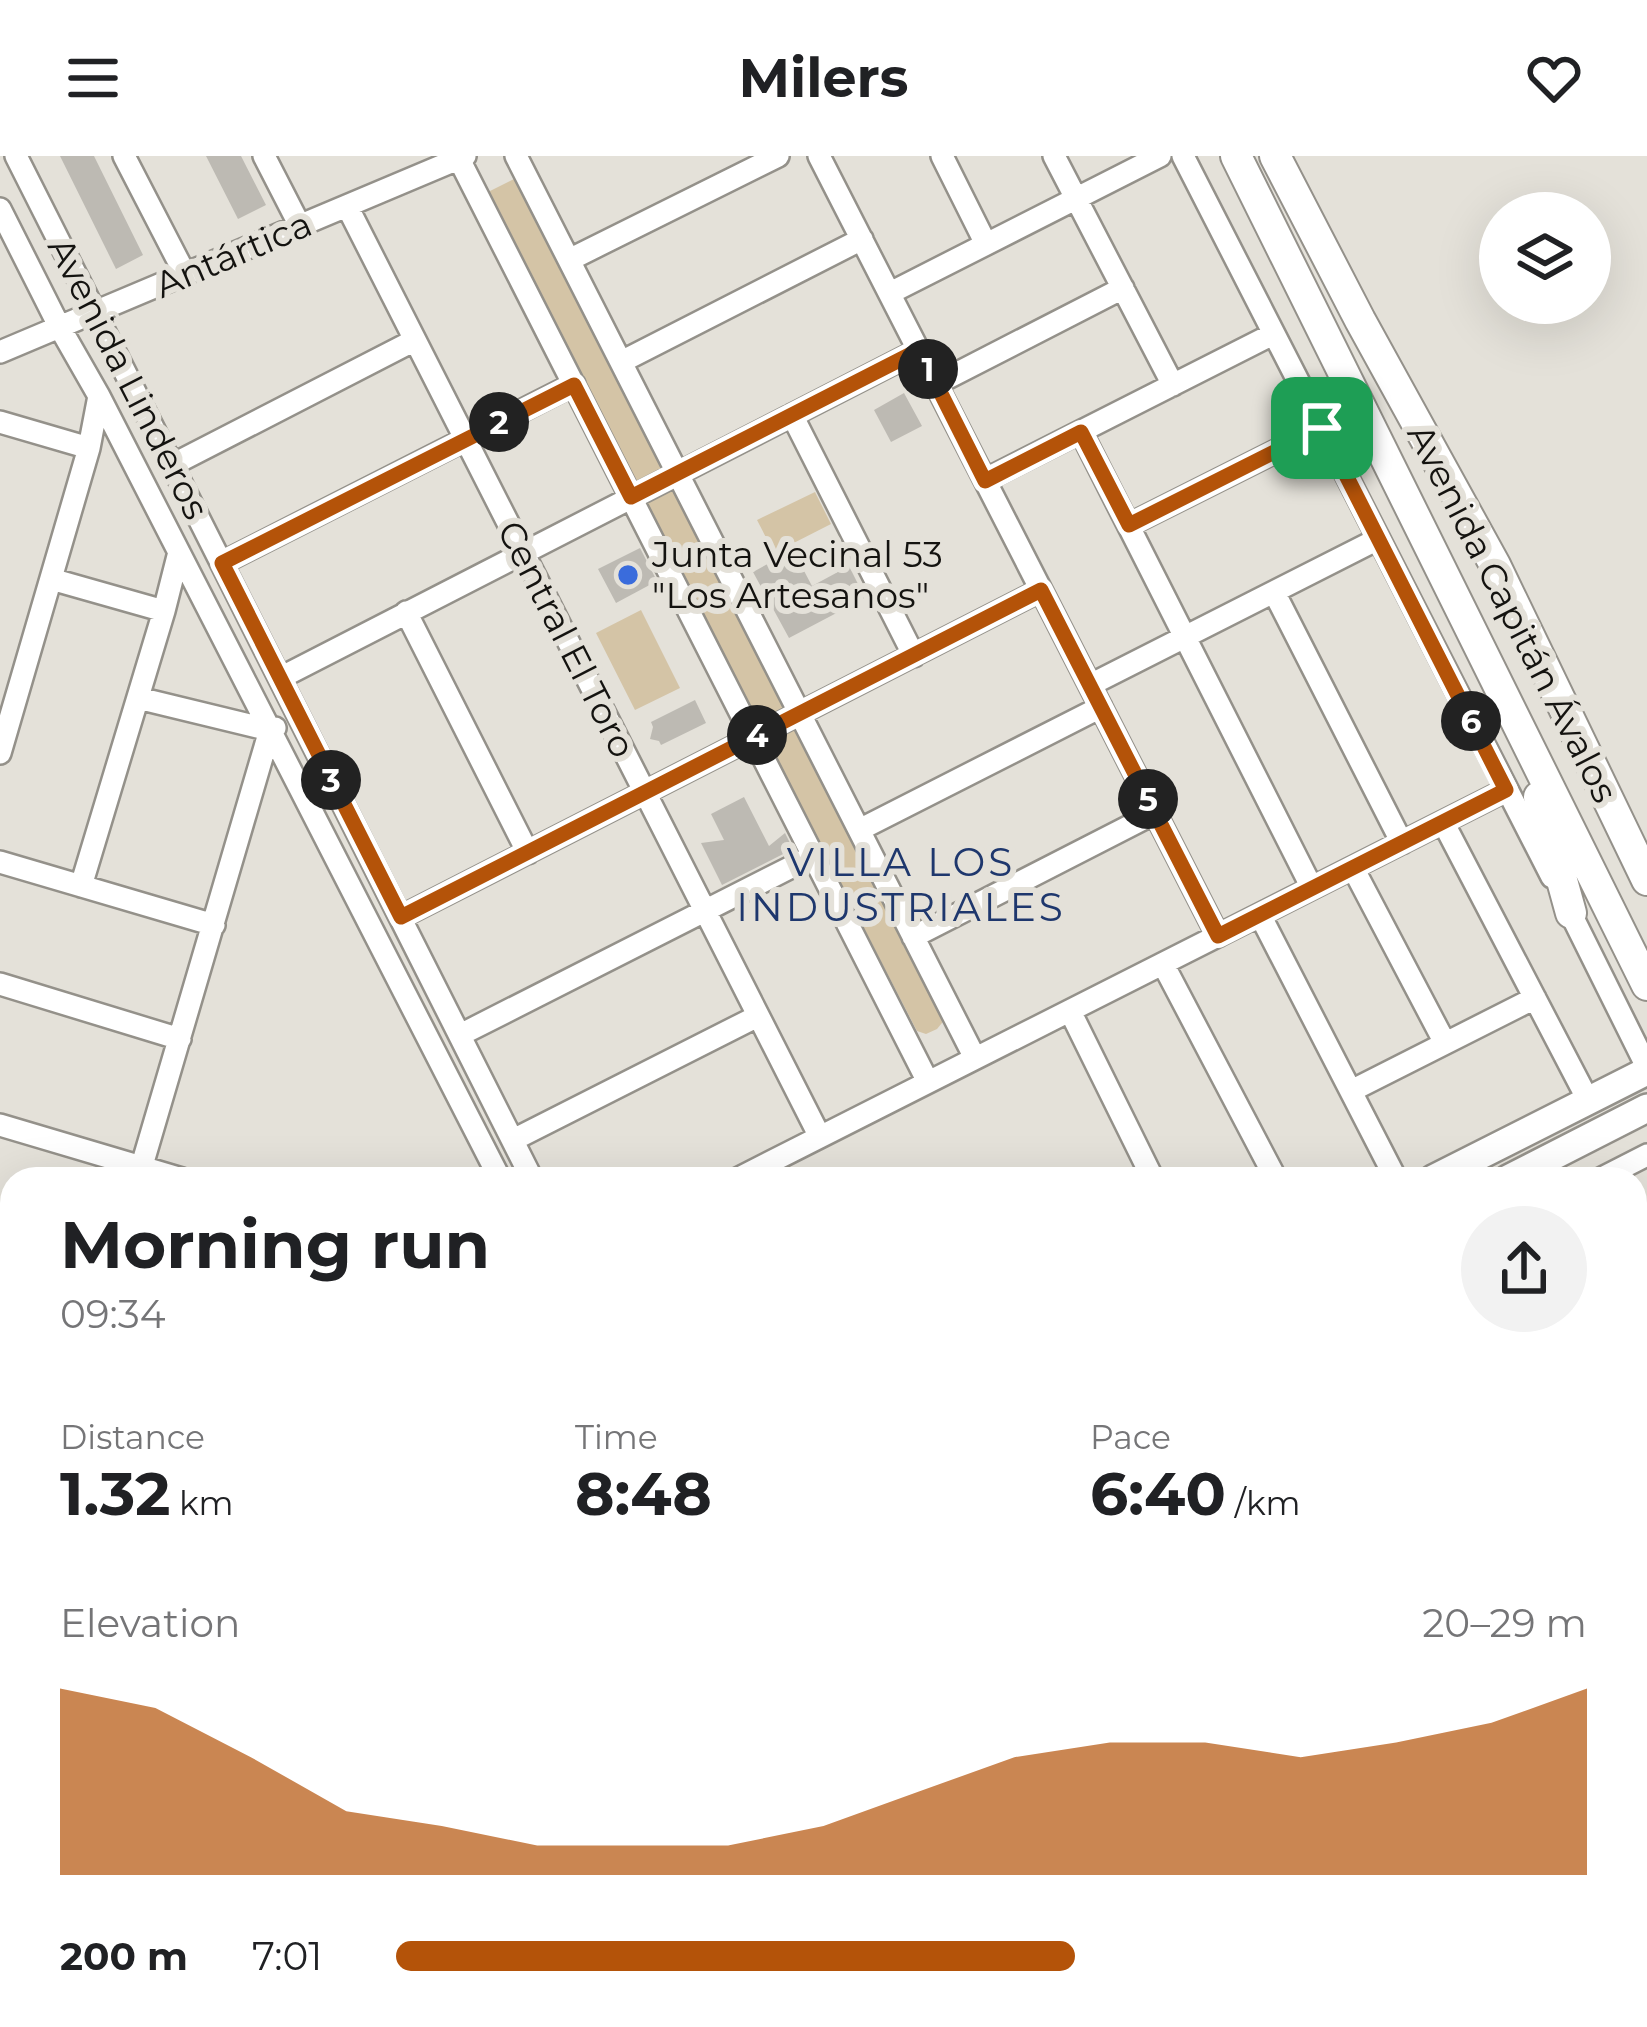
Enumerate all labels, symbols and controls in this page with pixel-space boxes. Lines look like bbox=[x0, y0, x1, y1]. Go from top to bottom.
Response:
icon: menu bbox=[60, 45, 126, 111]
text: Milers bbox=[738, 45, 909, 111]
icon: heart bbox=[1521, 45, 1587, 111]
map controls bbox=[1479, 192, 1611, 324]
button: layers bbox=[1479, 192, 1611, 324]
street label: Antártica bbox=[148, 201, 318, 307]
street label: Avenida Linderos bbox=[39, 230, 219, 526]
pin: 1 bbox=[898, 339, 958, 399]
text: 1 bbox=[922, 349, 934, 389]
pin bbox=[1271, 377, 1373, 479]
pin: 2 bbox=[469, 392, 529, 452]
icon: arrive bbox=[1289, 395, 1355, 461]
text: 2 bbox=[489, 402, 509, 442]
street label: Avenida Capitán Ávalos bbox=[1398, 417, 1628, 809]
street label: Central El Toro bbox=[488, 513, 646, 765]
place label: Junta Vecinal 53 "Los Artesanos" bbox=[651, 532, 943, 617]
marker: Junta Vecinal 53 "Los Artesanos" bbox=[615, 562, 641, 588]
pin: 6 bbox=[1441, 691, 1501, 751]
text: 6 bbox=[1460, 701, 1482, 741]
pin: 4 bbox=[727, 705, 787, 765]
text: 4 bbox=[746, 715, 768, 755]
pin: 3 bbox=[301, 750, 361, 810]
text: 3 bbox=[321, 760, 341, 800]
pin: 5 bbox=[1118, 769, 1178, 829]
text: 5 bbox=[1138, 779, 1158, 819]
district label: VILLA LOS INDUSTRIALES bbox=[736, 838, 1066, 931]
text: Morning run bbox=[60, 1204, 490, 1285]
button: share bbox=[1461, 1206, 1587, 1332]
text: 09:34 bbox=[60, 1290, 166, 1338]
text: Distance bbox=[60, 1417, 205, 1457]
text: Time bbox=[575, 1417, 658, 1457]
text: Pace bbox=[1090, 1417, 1171, 1457]
text: 1.32 bbox=[60, 1457, 170, 1530]
text: 8:48 bbox=[575, 1457, 712, 1530]
text: 6:40 bbox=[1090, 1457, 1226, 1530]
text: km bbox=[170, 1483, 234, 1523]
text: /km bbox=[1226, 1483, 1300, 1523]
text: Elevation bbox=[60, 1599, 240, 1647]
text: 20–29 m bbox=[1422, 1599, 1587, 1647]
text: 200 m bbox=[60, 1932, 188, 1980]
text: 7:01 bbox=[252, 1932, 322, 1980]

